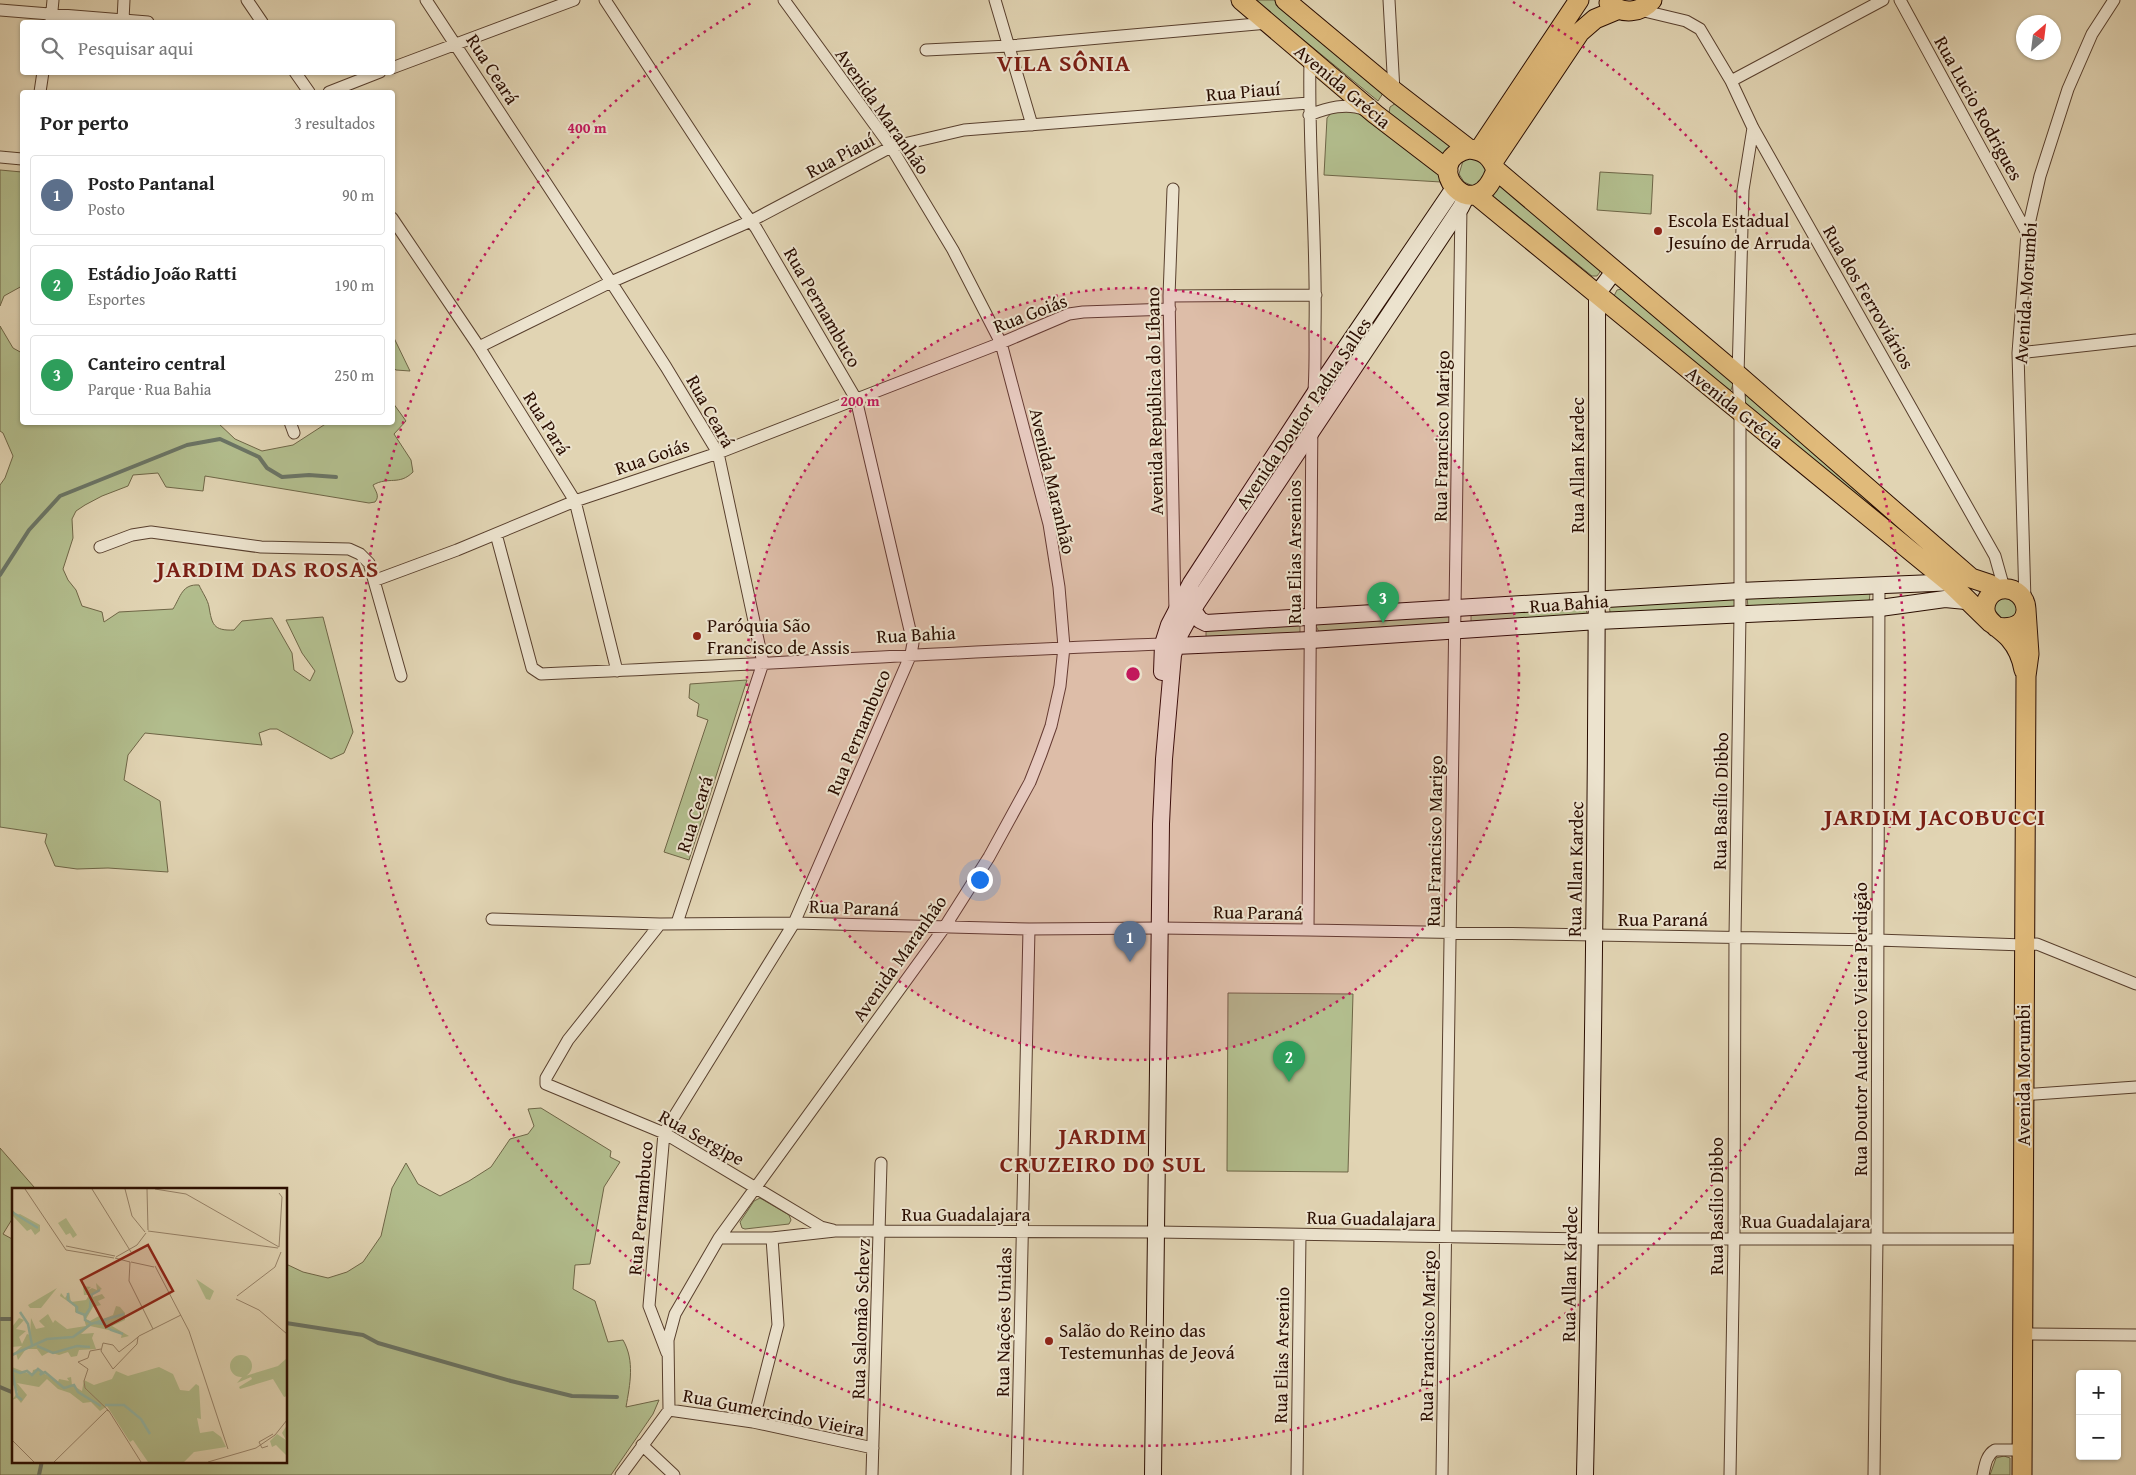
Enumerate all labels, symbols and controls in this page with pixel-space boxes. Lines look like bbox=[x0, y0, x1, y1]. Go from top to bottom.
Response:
north arrow bbox=[2016, 15, 2061, 60]
search box bbox=[20, 20, 395, 75]
street label: Rua Ceará bbox=[460, 28, 526, 110]
street label: Rua Lucio Rodrigues bbox=[1928, 31, 2030, 185]
icon: search bbox=[38, 34, 66, 62]
text: Pesquisar aqui bbox=[78, 34, 193, 62]
street label: Avenida Grécia bbox=[1289, 37, 1397, 135]
street label: Avenida Maranhão bbox=[829, 42, 937, 180]
district label: VILA SÔNIA bbox=[997, 45, 1131, 80]
street label: Rua Piauí bbox=[1205, 74, 1282, 108]
text: Por perto bbox=[40, 107, 129, 138]
text: 3 resultados bbox=[294, 111, 375, 135]
text: 400 m bbox=[567, 117, 607, 138]
street label: Rua Piauí bbox=[801, 125, 880, 185]
text: Posto Pantanal bbox=[88, 169, 215, 197]
text: 1 bbox=[53, 183, 61, 207]
text: 90 m bbox=[342, 183, 374, 207]
text: Posto bbox=[88, 197, 125, 221]
place label: Escola Estadual Jesuíno de Arruda bbox=[1666, 206, 1810, 256]
street label: Rua dos Ferroviários bbox=[1816, 220, 1922, 374]
street label: Avenida Morumbi bbox=[2006, 221, 2044, 365]
marker: Escola Estadual Jesuíno de Arruda bbox=[1652, 225, 1664, 237]
street label: Rua Pernambuco bbox=[777, 242, 869, 372]
text: Estádio João Ratti bbox=[88, 259, 237, 287]
text: 2 bbox=[53, 273, 61, 297]
text: 190 m bbox=[334, 273, 374, 297]
street label: Rua Goiás bbox=[989, 286, 1071, 340]
text: Esportes bbox=[88, 287, 145, 311]
street label: Avenida República do Líbano bbox=[1138, 287, 1170, 515]
street label: Avenida Doutor Padua Salles bbox=[1228, 312, 1378, 514]
text: Canteiro central bbox=[88, 349, 226, 377]
street label: Rua Francisco Marigo bbox=[1426, 350, 1456, 522]
street label: Avenida Grécia bbox=[1680, 359, 1790, 455]
text: 3 bbox=[53, 363, 61, 387]
text: 250 m bbox=[334, 363, 374, 387]
street label: Rua Ceará bbox=[680, 369, 743, 453]
text: Parque · Rua Bahia bbox=[88, 377, 211, 401]
street label: Rua Pará bbox=[516, 386, 578, 460]
text: 200 m bbox=[840, 390, 880, 411]
street label: Rua Allan Kardec bbox=[1563, 397, 1591, 533]
street label: Avenida Maranhão bbox=[1023, 405, 1083, 557]
street label: Rua Goiás bbox=[611, 430, 693, 482]
street label: Rua Elias Arsenios bbox=[1280, 480, 1308, 624]
district label: JARDIM DAS ROSAS bbox=[153, 551, 379, 586]
pin: 3 bbox=[1367, 582, 1399, 623]
street label: Rua Bahia bbox=[1529, 586, 1609, 620]
place label: Paróquia São Francisco de Assis bbox=[707, 611, 850, 661]
street label: Rua Bahia bbox=[876, 618, 956, 650]
marker: Paróquia São Francisco de Assis bbox=[691, 630, 703, 642]
street label: Rua Pernambuco bbox=[819, 665, 897, 799]
centre of rings bbox=[1124, 665, 1142, 683]
street label: Rua Basílio Dibbo bbox=[1705, 732, 1735, 870]
street label: Rua Francisco Marigo bbox=[1419, 755, 1449, 927]
street label: Rua Ceará bbox=[668, 772, 720, 856]
district label: JARDIM JACOBUCCI bbox=[1820, 799, 2046, 834]
street label: Rua Allan Kardec bbox=[1560, 801, 1590, 937]
your location bbox=[967, 867, 993, 893]
street label: Rua Doutor Auderico Vieira Perdigão bbox=[1846, 882, 1874, 1176]
street label: Avenida Maranhão bbox=[845, 889, 953, 1027]
street label: Rua Paraná bbox=[809, 891, 899, 923]
street label: Rua Paraná bbox=[1213, 897, 1303, 927]
street label: Rua Paraná bbox=[1618, 905, 1708, 933]
pin: 1 bbox=[1114, 921, 1146, 962]
street label: Avenida Morumbi bbox=[2009, 1004, 2037, 1146]
pin: 2 bbox=[1273, 1041, 1305, 1082]
street label: Rua Sergipe bbox=[654, 1102, 750, 1172]
district label: JARDIM CRUZEIRO DO SUL bbox=[1000, 1118, 1206, 1181]
street label: Rua Basílio Dibbo bbox=[1702, 1137, 1730, 1275]
street label: Rua Pernambuco bbox=[620, 1140, 660, 1276]
inset map bbox=[12, 1188, 288, 1462]
street label: Rua Guadalajara bbox=[902, 1200, 1031, 1228]
street label: Rua Guadalajara bbox=[1306, 1203, 1436, 1233]
street label: Rua Allan Kardec bbox=[1554, 1206, 1584, 1342]
street label: Rua Guadalajara bbox=[1742, 1207, 1871, 1235]
street label: Rua Salomão Schevz bbox=[843, 1238, 877, 1400]
street label: Rua Nações Unidas bbox=[988, 1247, 1018, 1397]
street label: Rua Francisco Marigo bbox=[1412, 1250, 1442, 1422]
street label: Rua Elias Arsenio bbox=[1266, 1286, 1296, 1424]
place label: Salão do Reino das Testemunhas de Jeová bbox=[1059, 1316, 1235, 1366]
marker: Salão do Reino das Testemunhas de Jeová bbox=[1043, 1335, 1055, 1347]
map controls bbox=[2076, 1370, 2121, 1460]
button: + bbox=[2076, 1370, 2121, 1415]
street label: Rua Gumercindo Vieira bbox=[681, 1381, 867, 1443]
button: − bbox=[2076, 1415, 2121, 1460]

